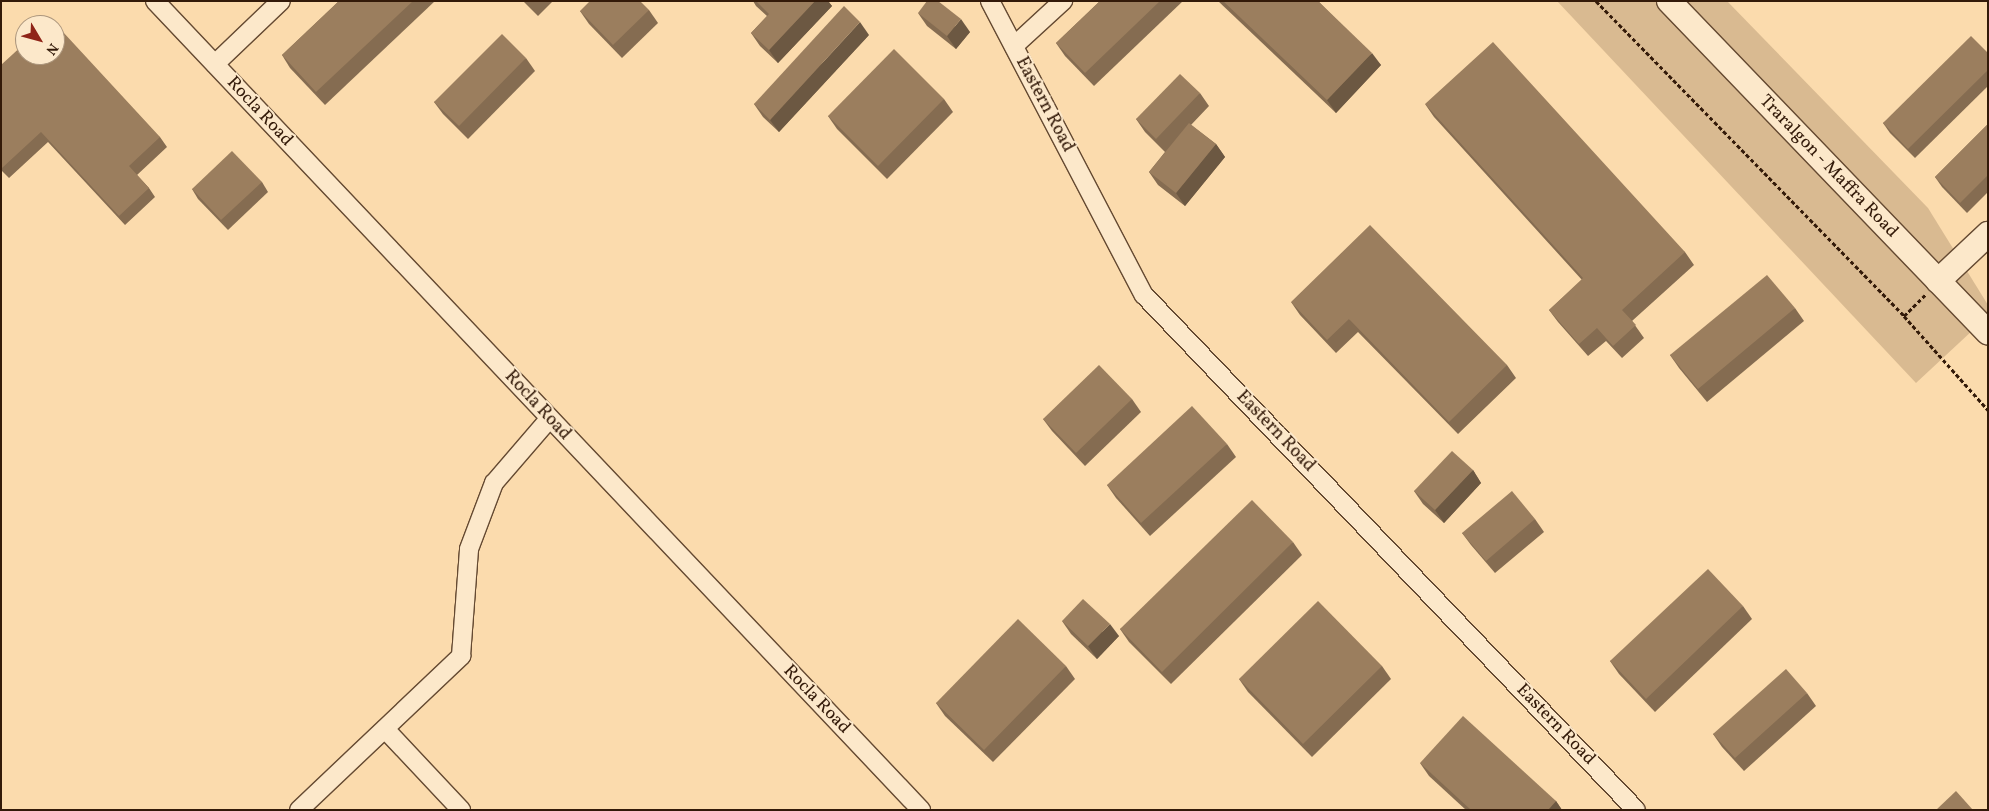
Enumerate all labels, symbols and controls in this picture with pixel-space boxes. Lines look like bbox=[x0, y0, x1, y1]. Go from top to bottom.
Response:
north arrow bbox=[15, 15, 65, 65]
text: N bbox=[41, 39, 62, 58]
street label: Eastern Road bbox=[1010, 54, 1078, 156]
street label: Rocla Road bbox=[221, 73, 297, 151]
street label: Traralgon - Maffra Road bbox=[1754, 91, 1902, 243]
street label: Rocla Road bbox=[499, 367, 575, 445]
street label: Eastern Road bbox=[1231, 387, 1319, 477]
street label: Rocla Road bbox=[778, 661, 854, 739]
street label: Eastern Road bbox=[1511, 680, 1599, 770]

